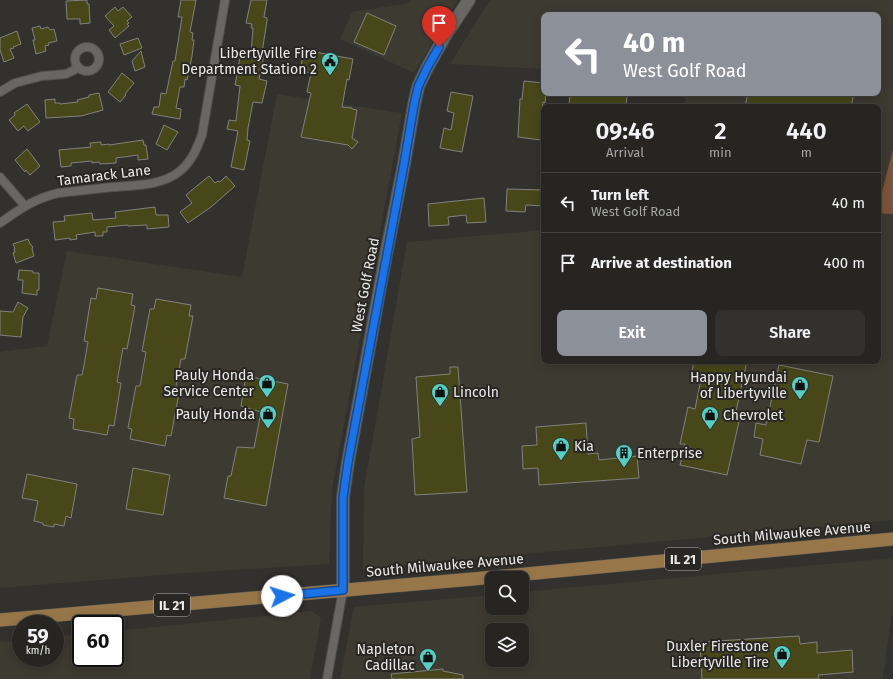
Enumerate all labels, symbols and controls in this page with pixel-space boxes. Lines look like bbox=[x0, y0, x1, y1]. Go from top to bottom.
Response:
pin bbox=[422, 6, 456, 47]
icon: arrive bbox=[428, 12, 450, 34]
text: 40 m bbox=[623, 26, 686, 59]
icon: left bbox=[557, 28, 609, 80]
place label: Libertyville Fire Department Station 2 bbox=[181, 45, 317, 78]
public building icon: Libertyville Fire Department Station 2 bbox=[320, 51, 340, 76]
text: West Golf Road bbox=[623, 60, 747, 82]
text: 09:46 bbox=[595, 117, 655, 145]
text: 2 bbox=[714, 117, 726, 145]
text: 440 bbox=[786, 117, 827, 145]
text: Arrival bbox=[606, 145, 644, 160]
text: min bbox=[709, 145, 732, 160]
text: m bbox=[801, 145, 812, 160]
street label: Tamarack Lane bbox=[56, 161, 152, 190]
text: Turn left bbox=[591, 186, 649, 204]
icon: left bbox=[557, 192, 579, 214]
text: 40 m bbox=[832, 194, 865, 212]
text: West Golf Road bbox=[591, 204, 680, 219]
street label: West Golf Road bbox=[348, 236, 383, 334]
icon: arrive bbox=[557, 252, 579, 274]
text: Arrive at destination bbox=[591, 254, 732, 272]
text: 400 m bbox=[823, 254, 865, 272]
button: Exit bbox=[557, 310, 707, 356]
button: Share bbox=[715, 310, 865, 356]
place label: Pauly Honda Service Center bbox=[163, 367, 255, 400]
place label: Happy Hyundai of Libertyville bbox=[690, 369, 787, 402]
shop icon: Pauly Honda Service Center bbox=[257, 373, 277, 398]
shop icon: Happy Hyundai of Libertyville bbox=[790, 375, 810, 400]
shop icon: Lincoln bbox=[430, 382, 450, 407]
place label: Lincoln bbox=[453, 384, 499, 401]
shop icon: Pauly Honda bbox=[258, 404, 278, 429]
shop icon: Chevrolet bbox=[700, 405, 720, 430]
place label: Pauly Honda bbox=[175, 406, 255, 423]
place label: Chevrolet bbox=[723, 407, 784, 424]
shop icon: Kia bbox=[551, 436, 571, 461]
place label: Kia bbox=[574, 438, 594, 455]
building icon: Enterprise bbox=[614, 443, 634, 468]
place label: Enterprise bbox=[637, 445, 702, 462]
street label: South Milwaukee Avenue bbox=[713, 518, 871, 549]
road number: IL 21 bbox=[665, 548, 701, 570]
street label: South Milwaukee Avenue bbox=[366, 550, 524, 581]
map controls bbox=[485, 571, 529, 667]
button: search bbox=[485, 571, 529, 615]
position arrow bbox=[261, 575, 303, 617]
road number: IL 21 bbox=[154, 594, 190, 616]
speed limit sign: 60 bbox=[72, 615, 124, 667]
button: layers bbox=[485, 623, 529, 667]
text: 59 bbox=[27, 624, 49, 648]
place label: Duxler Firestone Libertyville Tire bbox=[666, 638, 769, 671]
place label: Napleton Cadillac bbox=[357, 641, 415, 674]
shop icon: Duxler Firestone Libertyville Tire bbox=[772, 644, 792, 669]
text: km/h bbox=[26, 645, 50, 657]
shop icon: Napleton Cadillac bbox=[418, 647, 438, 672]

